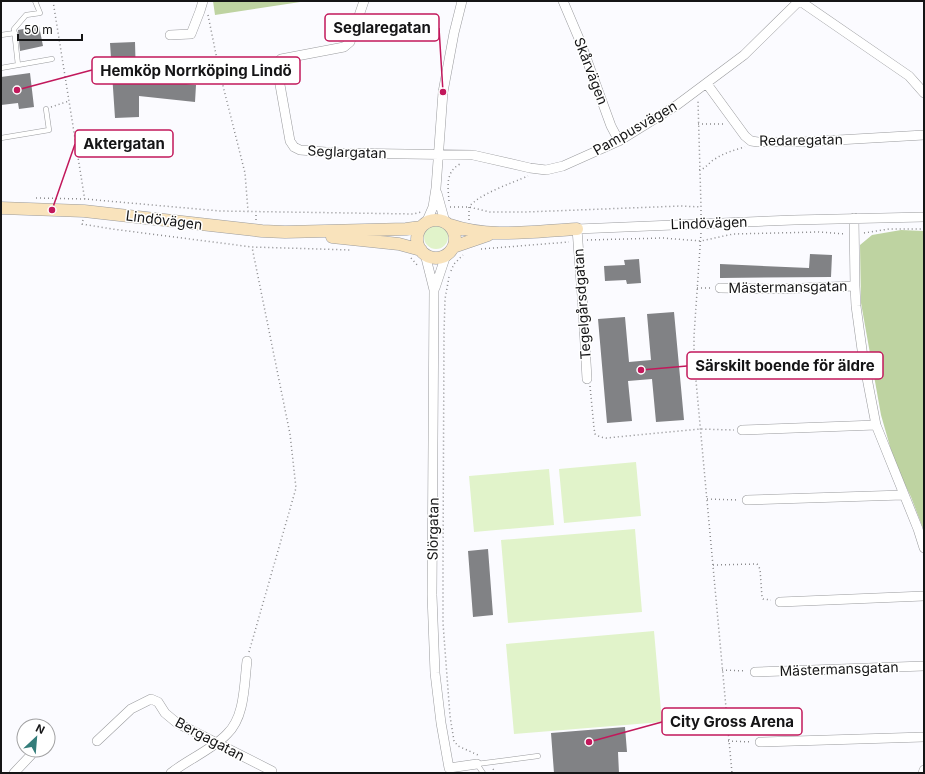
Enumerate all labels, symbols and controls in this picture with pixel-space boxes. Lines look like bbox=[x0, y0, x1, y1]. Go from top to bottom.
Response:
callout: Seglaregatan bbox=[325, 14, 439, 41]
scale bar bbox=[18, 16, 82, 42]
text: Seglaregatan bbox=[333, 18, 431, 37]
text: 50 m bbox=[24, 22, 53, 37]
street label: Skårvägen bbox=[571, 35, 612, 107]
callout: Hemköp Norrköping Lindö bbox=[92, 57, 300, 84]
text: Hemköp Norrköping Lindö bbox=[100, 61, 292, 80]
street label: Pampusvägen bbox=[590, 97, 680, 158]
callout: Aktergatan bbox=[75, 130, 173, 157]
street label: Redaregatan bbox=[759, 130, 843, 149]
text: Aktergatan bbox=[83, 134, 165, 153]
street label: Seglargatan bbox=[307, 142, 387, 161]
street label: Lindövägen bbox=[125, 206, 203, 233]
street label: Lindövägen bbox=[670, 213, 748, 232]
street label: Tegelgårsdgatan bbox=[569, 248, 594, 360]
street label: Mästermansgatan bbox=[728, 277, 848, 296]
callout: Särskilt boende för äldre bbox=[687, 352, 883, 379]
text: Särskilt boende för äldre bbox=[695, 356, 875, 375]
street label: Slörgatan bbox=[423, 497, 442, 561]
street label: Mästermansgatan bbox=[779, 658, 899, 679]
callout: City Gross Arena bbox=[662, 708, 802, 735]
text: City Gross Arena bbox=[670, 712, 794, 731]
street label: Bergagatan bbox=[173, 713, 248, 764]
north arrow bbox=[16, 718, 56, 758]
text: N bbox=[34, 721, 47, 737]

